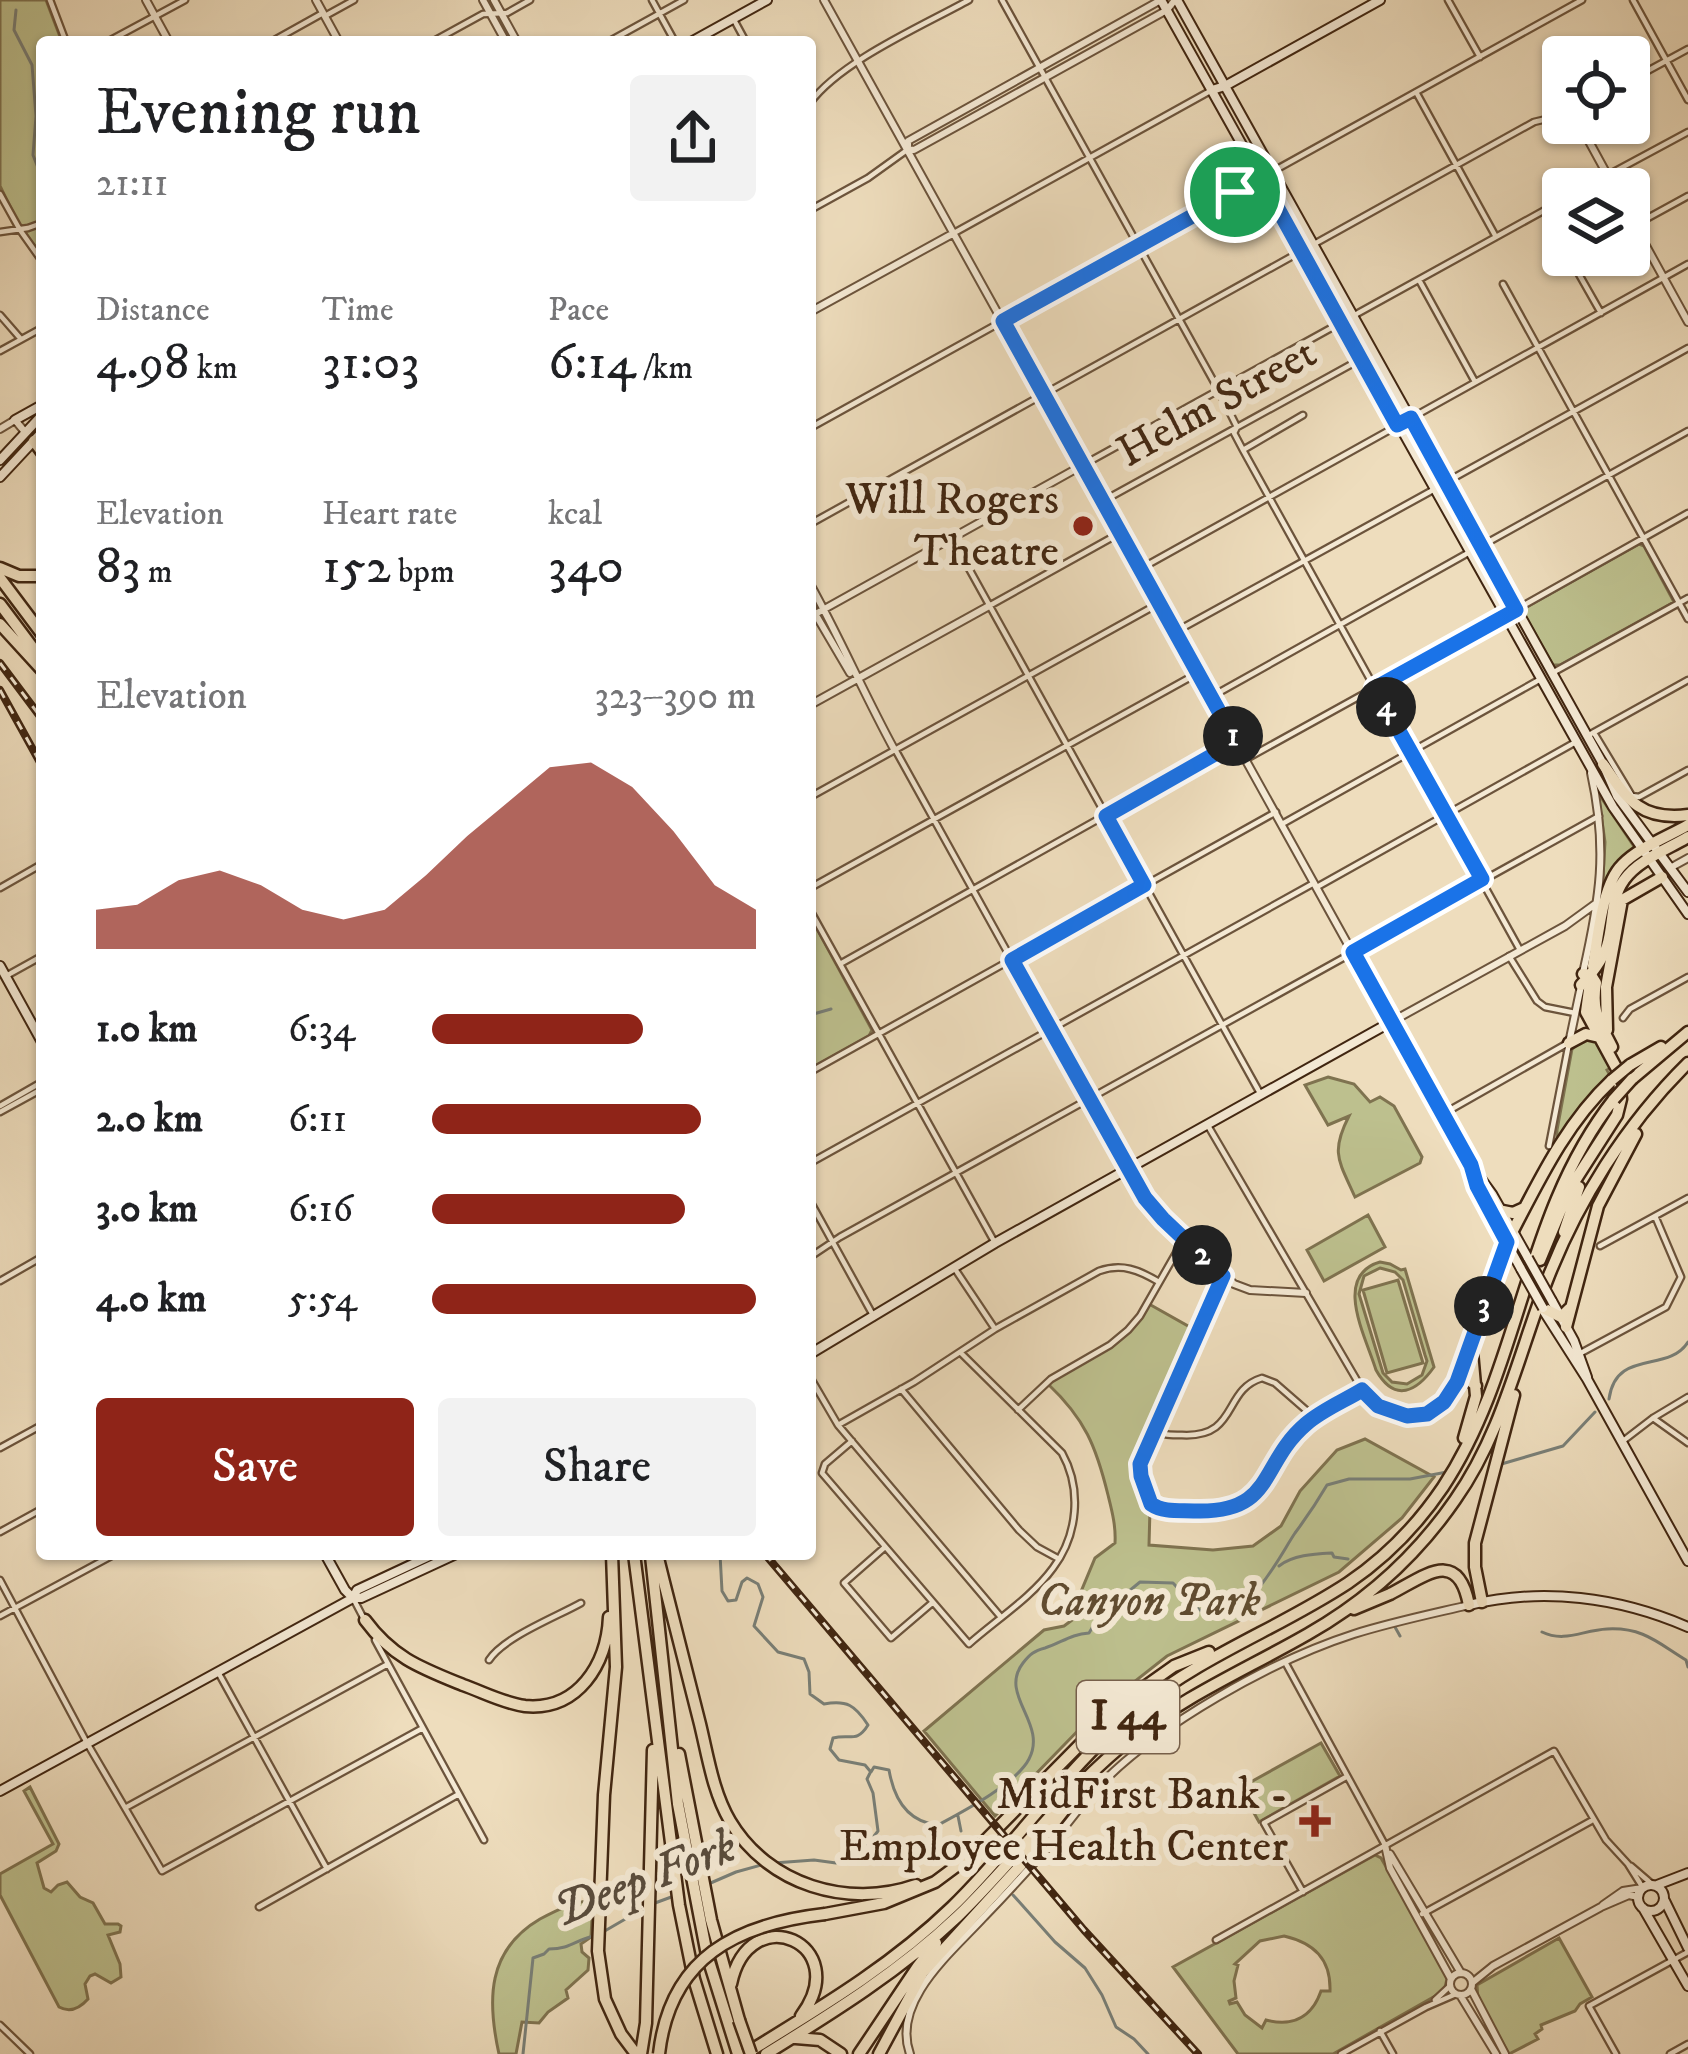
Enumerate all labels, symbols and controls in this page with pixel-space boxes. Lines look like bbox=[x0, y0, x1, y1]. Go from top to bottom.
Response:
map controls bbox=[1542, 36, 1650, 276]
button: locate bbox=[1542, 36, 1650, 144]
text: Evening run bbox=[96, 73, 421, 155]
button: share bbox=[630, 75, 756, 201]
pin bbox=[1184, 141, 1286, 243]
text: 21:11 bbox=[96, 159, 168, 208]
icon: arrive bbox=[1202, 159, 1268, 225]
button: layers bbox=[1542, 168, 1650, 276]
text: Distance bbox=[96, 290, 210, 331]
text: Time bbox=[322, 290, 394, 331]
text: Pace bbox=[548, 290, 609, 331]
street label: Helm Street bbox=[1108, 325, 1326, 481]
text: 4.98 bbox=[96, 331, 190, 395]
text: 31:03 bbox=[322, 331, 420, 395]
text: 6:14 bbox=[548, 331, 636, 395]
text: km bbox=[190, 348, 238, 389]
text: /km bbox=[636, 348, 693, 389]
place label: Will Rogers Theatre bbox=[845, 472, 1059, 580]
text: Elevation bbox=[96, 494, 224, 535]
text: Heart rate bbox=[322, 494, 457, 535]
text: kcal bbox=[548, 494, 602, 535]
marker: Will Rogers Theatre bbox=[1070, 513, 1096, 539]
text: 83 bbox=[96, 535, 141, 599]
text: 152 bbox=[322, 535, 391, 599]
text: 340 bbox=[548, 535, 624, 599]
text: m bbox=[141, 552, 172, 593]
text: bpm bbox=[391, 552, 455, 593]
text: Elevation bbox=[96, 672, 247, 721]
text: 323–390 m bbox=[595, 672, 756, 721]
pin: 4 bbox=[1356, 677, 1416, 737]
text: 4 bbox=[1377, 686, 1396, 727]
pin: 1 bbox=[1203, 706, 1263, 766]
text: 1 bbox=[1227, 715, 1239, 756]
text: 1.0 km bbox=[96, 1005, 198, 1054]
text: 6:34 bbox=[288, 1005, 355, 1054]
text: 2.0 km bbox=[96, 1095, 203, 1144]
text: 6:11 bbox=[288, 1095, 347, 1144]
text: 3.0 km bbox=[96, 1185, 198, 1234]
text: 6:16 bbox=[288, 1185, 353, 1234]
pin: 2 bbox=[1172, 1225, 1232, 1285]
text: 2 bbox=[1194, 1234, 1210, 1275]
text: 4.0 km bbox=[96, 1275, 207, 1324]
text: 5:54 bbox=[288, 1275, 357, 1324]
pin: 3 bbox=[1454, 1276, 1514, 1336]
text: 3 bbox=[1478, 1285, 1490, 1326]
button: Save bbox=[96, 1398, 414, 1536]
button: Share bbox=[438, 1398, 756, 1536]
park label: Canyon Park bbox=[1037, 1574, 1261, 1630]
road number: I 44 bbox=[1077, 1681, 1179, 1753]
place label: MidFirst Bank - Employee Health Center bbox=[839, 1767, 1288, 1875]
marker: MidFirst Bank - Employee Health Center bbox=[1299, 1805, 1331, 1837]
water label: Deep Fork bbox=[545, 1817, 745, 1941]

